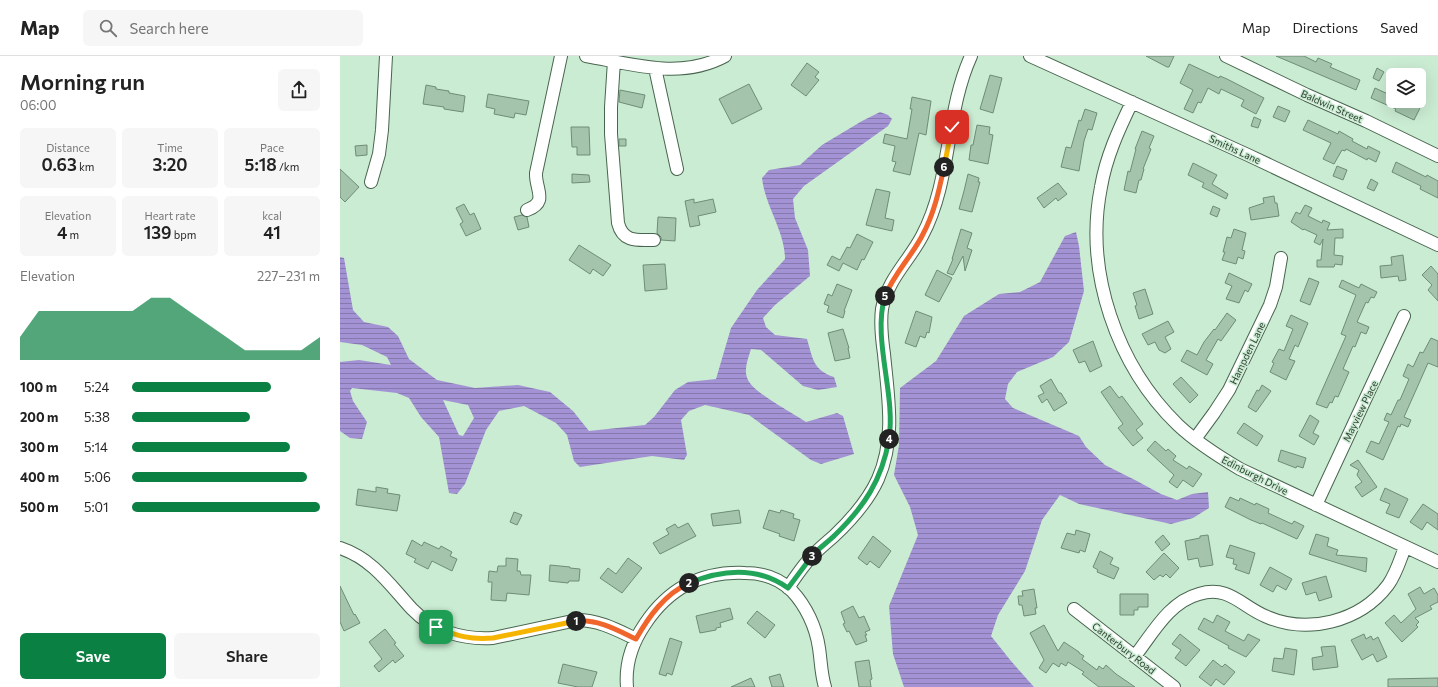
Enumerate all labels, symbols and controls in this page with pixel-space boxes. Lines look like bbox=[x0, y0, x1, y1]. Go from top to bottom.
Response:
search box bbox=[83, 10, 363, 46]
text: Map bbox=[20, 16, 59, 39]
icon: search bbox=[97, 17, 119, 39]
text: Search here bbox=[129, 19, 209, 37]
text: Map bbox=[1242, 19, 1271, 36]
text: Directions bbox=[1293, 19, 1358, 36]
text: Saved bbox=[1380, 19, 1418, 36]
text: Morning run bbox=[20, 68, 145, 95]
map controls bbox=[1386, 68, 1426, 108]
button: layers bbox=[1386, 68, 1426, 108]
button: share bbox=[278, 69, 320, 111]
street label: Baldwin Street bbox=[1299, 87, 1365, 125]
text: 06:00 bbox=[20, 97, 56, 113]
pin bbox=[935, 110, 969, 144]
icon: check bbox=[941, 116, 963, 138]
street label: Smiths Lane bbox=[1207, 132, 1263, 166]
text: Distance bbox=[46, 141, 90, 154]
text: Time bbox=[157, 141, 183, 154]
text: Pace bbox=[260, 141, 284, 154]
text: 0.63 bbox=[42, 154, 77, 175]
text: 3:20 bbox=[153, 154, 187, 175]
text: 5:18 bbox=[245, 154, 277, 175]
pin: 6 bbox=[934, 157, 954, 177]
text: km bbox=[77, 160, 94, 173]
text: /km bbox=[277, 160, 299, 173]
text: 6 bbox=[941, 160, 947, 173]
text: Elevation bbox=[45, 209, 91, 222]
text: Heart rate bbox=[144, 209, 196, 222]
text: kcal bbox=[262, 209, 282, 222]
text: 4 bbox=[57, 222, 67, 243]
text: 139 bbox=[144, 222, 172, 243]
text: 41 bbox=[263, 222, 281, 243]
text: m bbox=[67, 228, 79, 241]
text: bpm bbox=[172, 228, 196, 241]
text: Elevation bbox=[20, 268, 75, 284]
text: 227–231 m bbox=[257, 268, 320, 284]
pin: 5 bbox=[875, 286, 895, 306]
text: 5 bbox=[882, 289, 888, 302]
street label: Hampden Lane bbox=[1227, 320, 1267, 386]
street label: Mayview Place bbox=[1340, 378, 1380, 444]
text: 100 m bbox=[20, 379, 57, 395]
text: 5:24 bbox=[84, 379, 109, 395]
text: 200 m bbox=[20, 409, 58, 425]
text: 5:38 bbox=[84, 409, 110, 425]
pin: 4 bbox=[879, 429, 899, 449]
text: 4 bbox=[886, 432, 892, 445]
text: 300 m bbox=[20, 439, 59, 455]
text: 5:14 bbox=[84, 439, 108, 455]
street label: Edinburgh Drive bbox=[1220, 453, 1290, 497]
text: 400 m bbox=[20, 469, 59, 485]
text: 5:06 bbox=[84, 469, 111, 485]
text: 500 m bbox=[20, 499, 59, 515]
text: 5:01 bbox=[84, 499, 109, 515]
pin: 3 bbox=[802, 546, 822, 566]
text: 3 bbox=[809, 549, 815, 562]
pin: 2 bbox=[679, 573, 699, 593]
text: 2 bbox=[686, 576, 692, 589]
pin bbox=[419, 610, 453, 644]
pin: 1 bbox=[566, 611, 586, 631]
text: 1 bbox=[574, 614, 578, 627]
icon: arrive bbox=[425, 616, 447, 638]
street label: Canterbury Road bbox=[1090, 620, 1158, 677]
button: Save bbox=[20, 633, 166, 679]
button: Share bbox=[174, 633, 320, 679]

